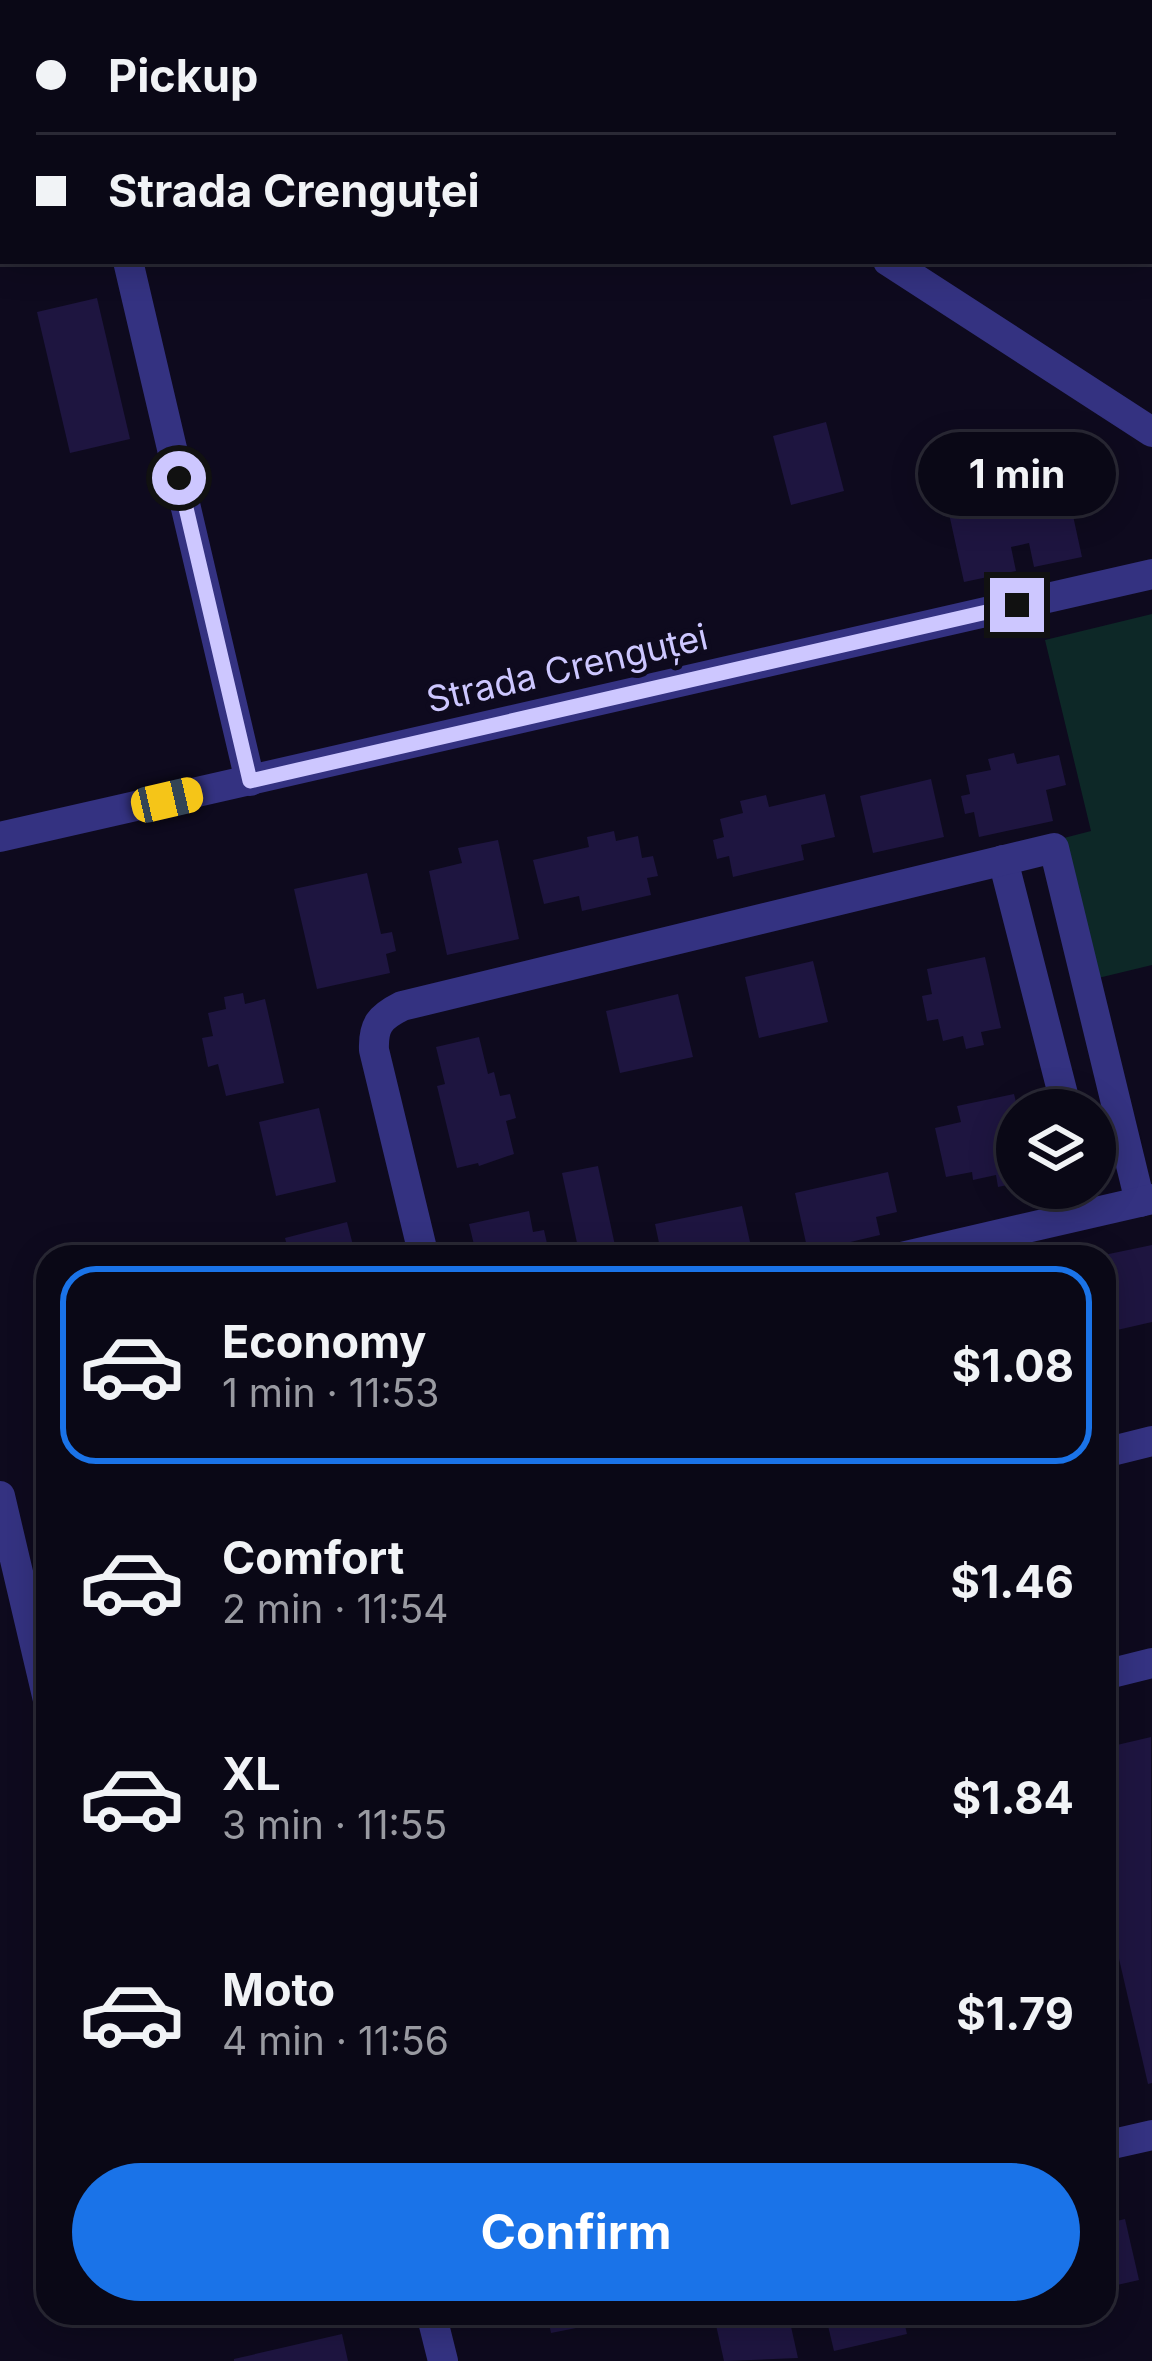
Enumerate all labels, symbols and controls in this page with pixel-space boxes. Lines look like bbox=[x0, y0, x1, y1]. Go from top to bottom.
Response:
text: Pickup bbox=[108, 48, 258, 103]
text: Strada Crenguței bbox=[108, 163, 480, 218]
callout: 1 min bbox=[918, 431, 1116, 515]
text: 1 min bbox=[969, 450, 1065, 497]
route start bbox=[152, 451, 206, 505]
route end bbox=[990, 578, 1044, 632]
street label: Strada Crenguței bbox=[422, 614, 712, 722]
car bbox=[128, 774, 206, 826]
map controls bbox=[996, 1089, 1116, 1209]
button: layers bbox=[996, 1089, 1116, 1209]
icon: car bbox=[78, 1311, 186, 1419]
text: Economy bbox=[222, 1314, 426, 1369]
text: $1.08 bbox=[952, 1338, 1074, 1393]
text: 1 min · 11:53 bbox=[222, 1369, 439, 1416]
icon: car bbox=[78, 1527, 186, 1635]
text: Comfort bbox=[222, 1530, 404, 1585]
text: $1.46 bbox=[950, 1554, 1074, 1609]
text: 2 min · 11:54 bbox=[222, 1585, 448, 1632]
icon: car bbox=[78, 1743, 186, 1851]
text: XL bbox=[222, 1746, 281, 1801]
text: $1.84 bbox=[952, 1770, 1074, 1825]
text: 3 min · 11:55 bbox=[222, 1801, 447, 1848]
icon: car bbox=[78, 1959, 186, 2067]
text: Moto bbox=[222, 1962, 335, 2017]
text: $1.79 bbox=[956, 1986, 1074, 2041]
text: 4 min · 11:56 bbox=[222, 2017, 449, 2064]
button: Confirm bbox=[72, 2163, 1080, 2301]

